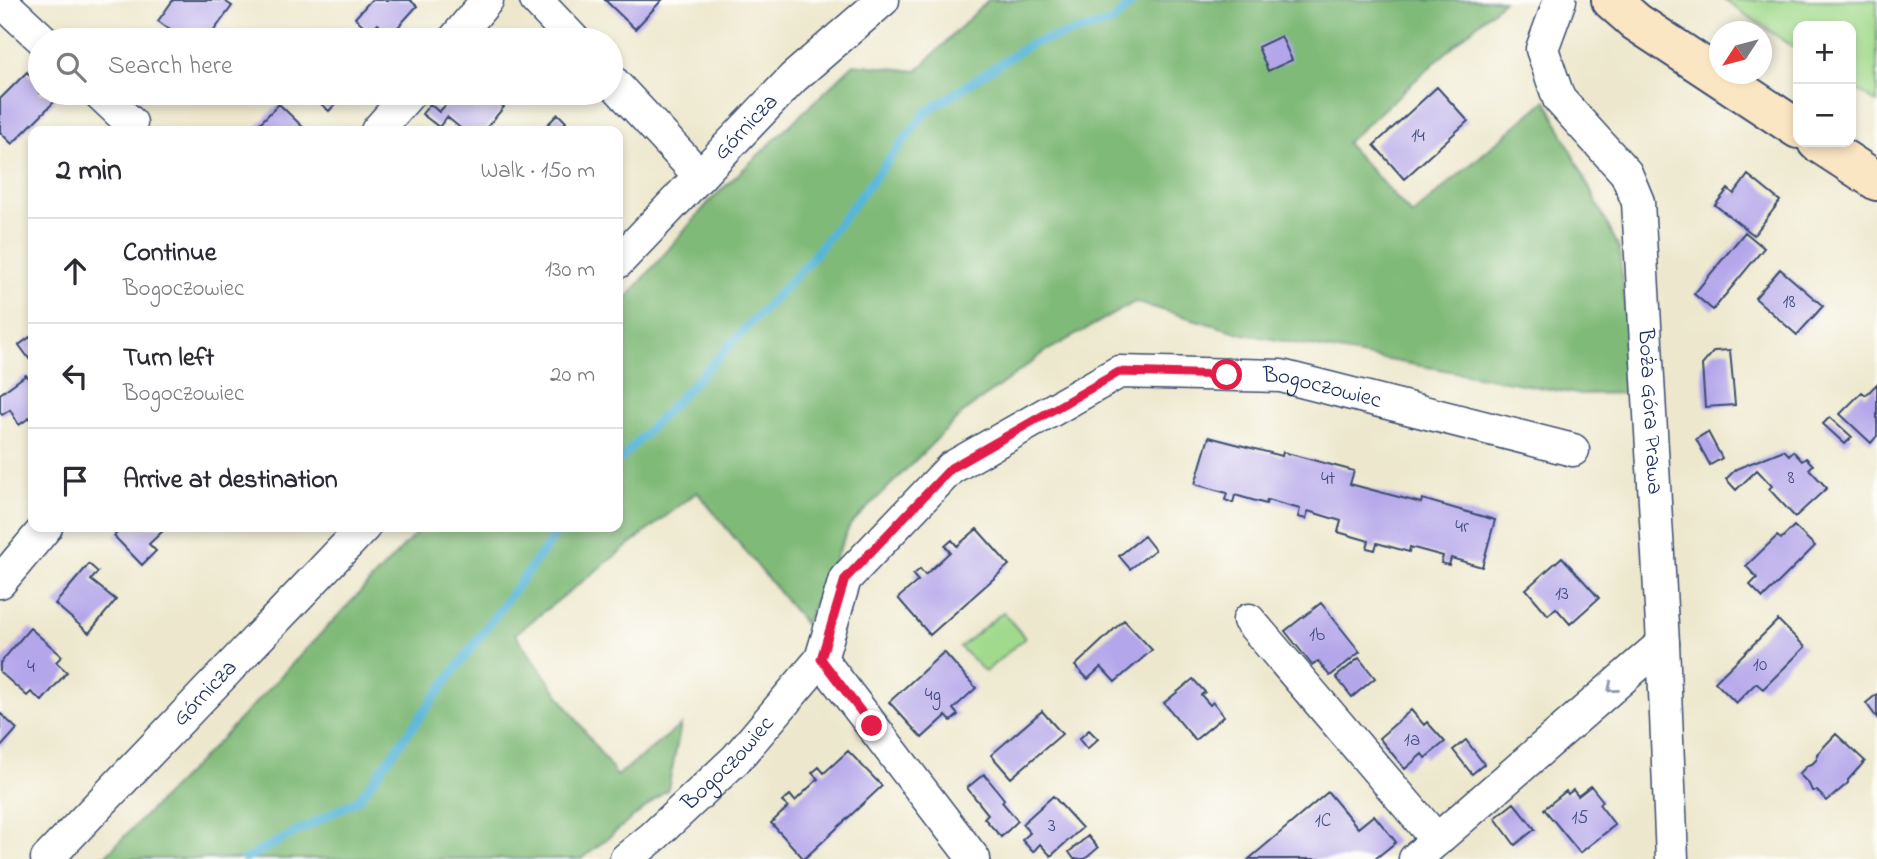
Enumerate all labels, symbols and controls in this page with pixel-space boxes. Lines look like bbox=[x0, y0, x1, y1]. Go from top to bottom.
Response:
north arrow bbox=[1709, 21, 1772, 84]
map controls bbox=[1793, 21, 1856, 147]
button: + bbox=[1793, 21, 1856, 84]
search box bbox=[28, 28, 623, 105]
icon: search bbox=[52, 48, 90, 86]
text: Search here bbox=[108, 48, 233, 86]
button: − bbox=[1793, 84, 1856, 147]
street label: Górnicza bbox=[706, 86, 786, 168]
house number: 14 bbox=[1411, 123, 1425, 150]
text: 2 min bbox=[56, 150, 122, 194]
text: Walk · 150 m bbox=[480, 155, 595, 188]
text: Continue bbox=[123, 235, 216, 273]
icon: ahead bbox=[56, 252, 94, 290]
text: 130 m bbox=[545, 254, 595, 287]
text: Bogoczowiec bbox=[123, 273, 244, 306]
house number: 18 bbox=[1782, 289, 1796, 316]
street label: Boża Góra Prawa bbox=[1629, 327, 1671, 495]
text: Turn left bbox=[123, 340, 214, 378]
icon: left bbox=[56, 357, 94, 395]
text: 20 m bbox=[550, 359, 595, 392]
route start bbox=[1211, 359, 1242, 390]
street label: Bogoczowiec bbox=[1261, 359, 1386, 418]
text: Bogoczowiec bbox=[123, 378, 244, 411]
icon: arrive bbox=[56, 462, 94, 500]
text: Arrive at destination bbox=[123, 462, 338, 500]
house number: 8 bbox=[1787, 465, 1795, 492]
house number: 4t bbox=[1321, 466, 1336, 493]
house number: 4r bbox=[1455, 514, 1469, 541]
house number: 13 bbox=[1555, 581, 1569, 608]
house number: 1b bbox=[1309, 622, 1325, 649]
house number: 10 bbox=[1753, 652, 1767, 679]
street label: Górnicza bbox=[165, 653, 245, 734]
house number: 4 bbox=[27, 654, 35, 681]
one-way arrow bbox=[1607, 680, 1620, 692]
house number: 4g bbox=[925, 682, 941, 711]
street label: Bogoczowiec bbox=[673, 708, 783, 819]
route end bbox=[856, 710, 887, 741]
house number: 1a bbox=[1404, 727, 1420, 754]
house number: 15 bbox=[1572, 805, 1589, 832]
house number: 1C bbox=[1315, 808, 1331, 835]
house number: 3 bbox=[1048, 813, 1056, 840]

